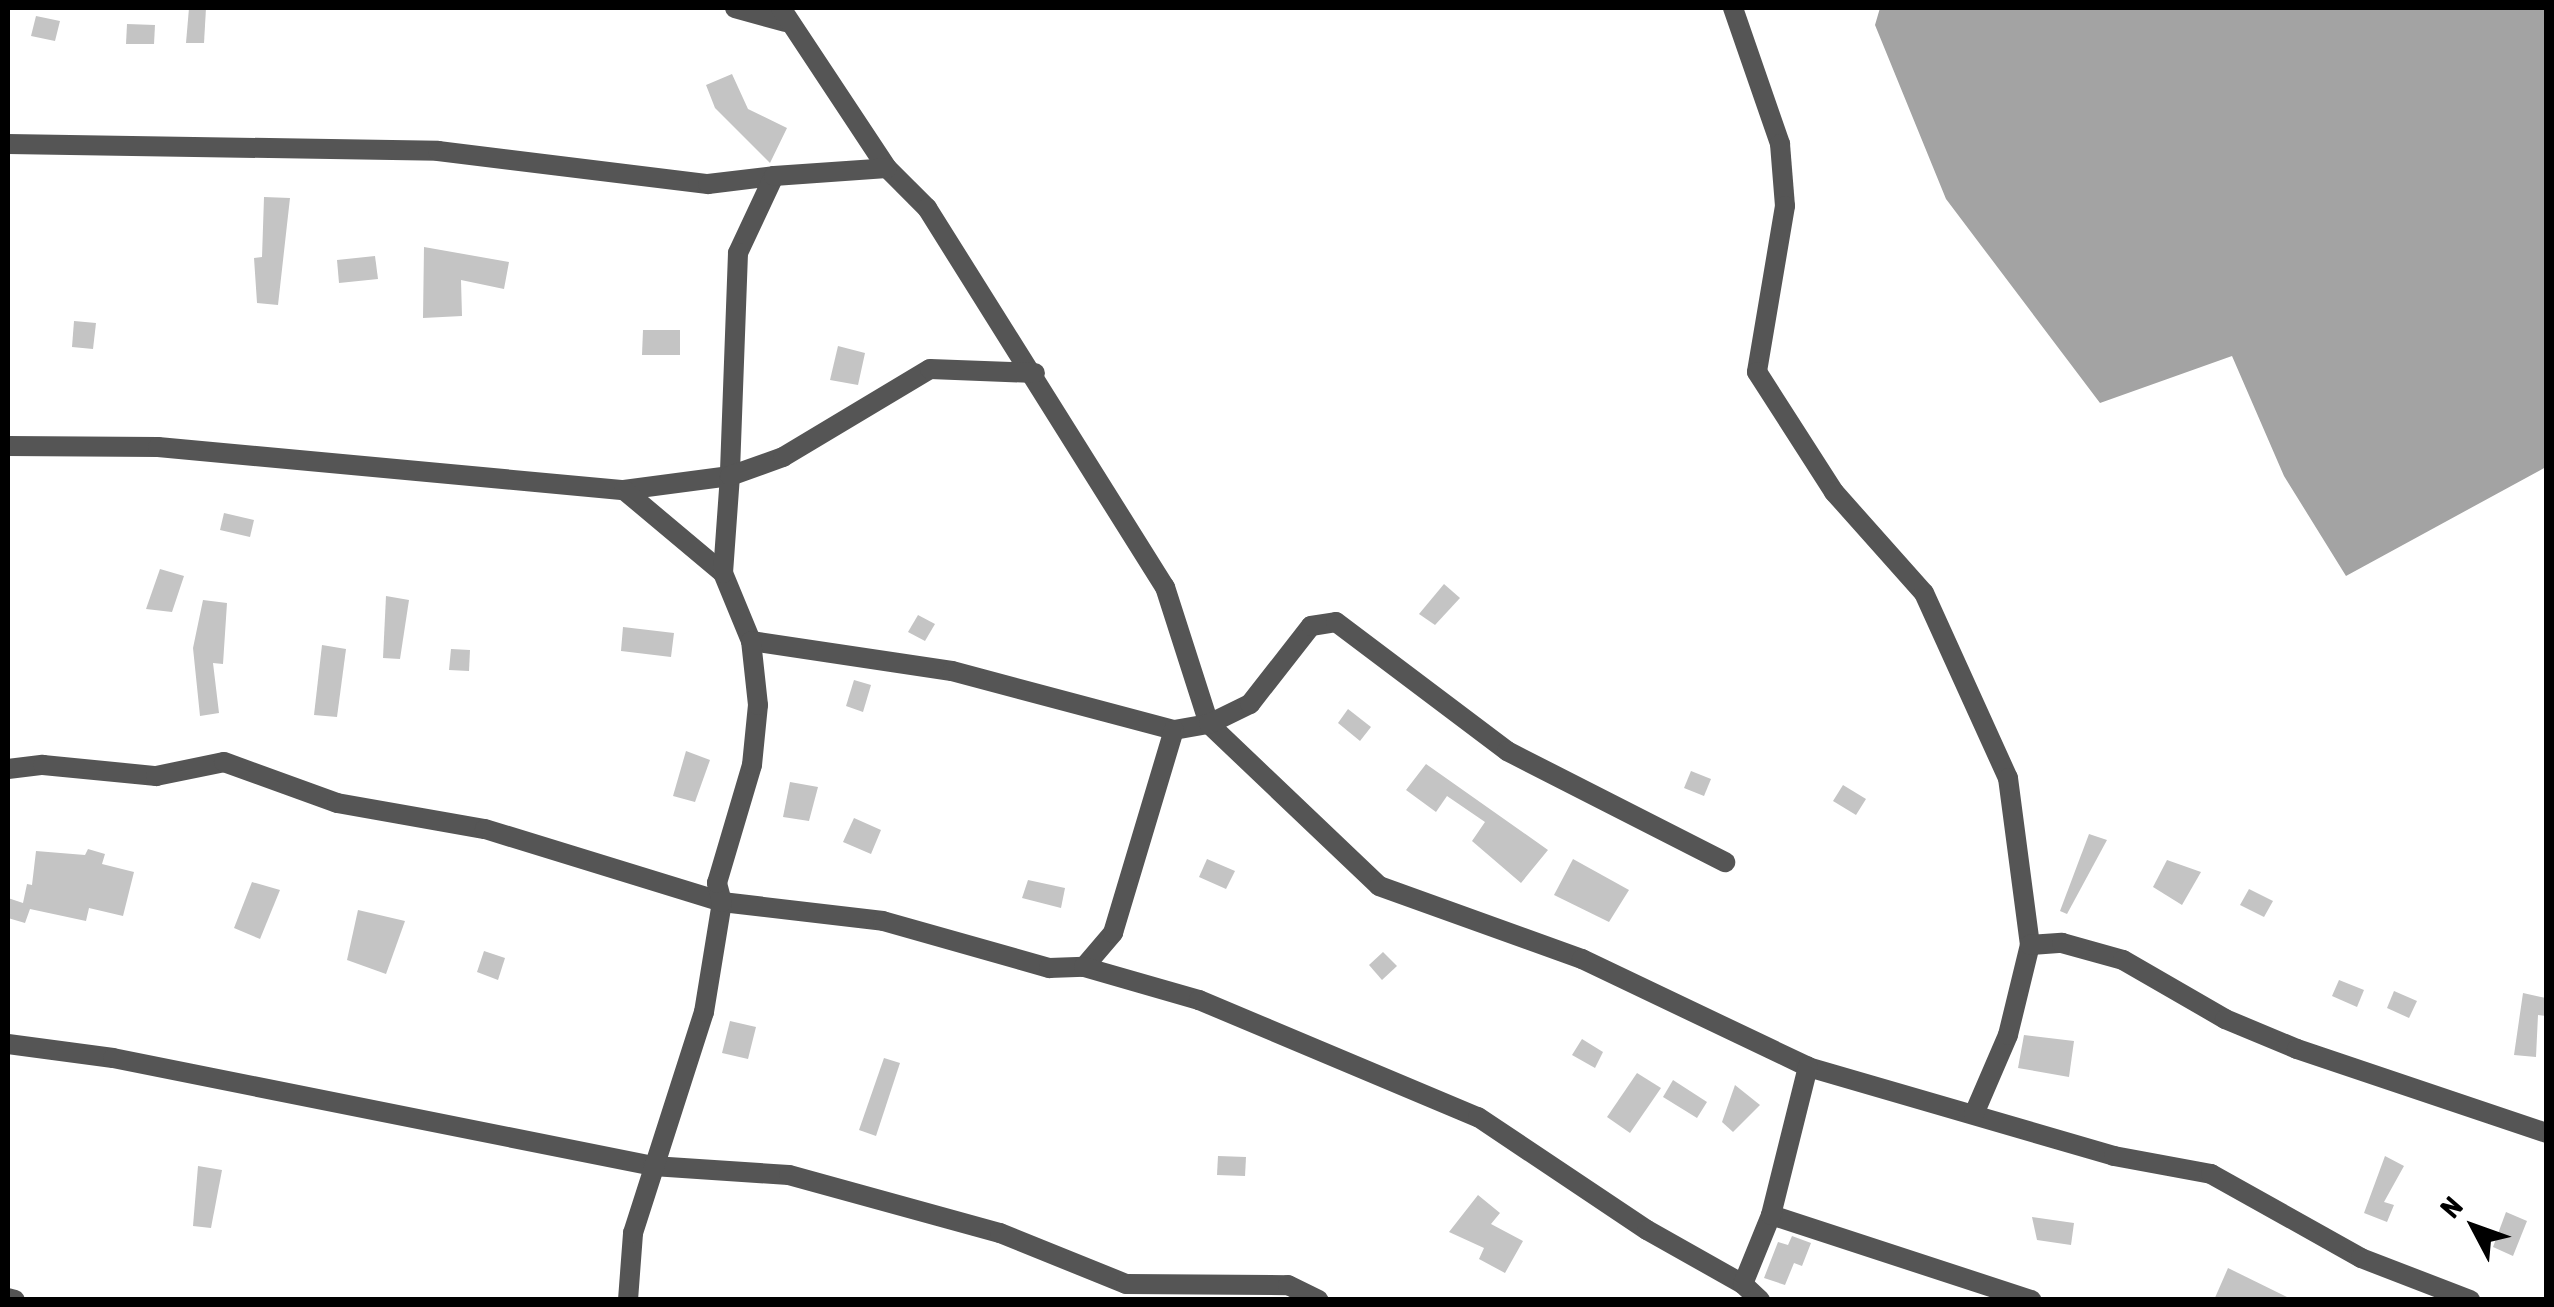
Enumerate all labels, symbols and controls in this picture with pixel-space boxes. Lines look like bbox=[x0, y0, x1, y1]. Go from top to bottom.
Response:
north arrow bbox=[2424, 1177, 2524, 1277]
text: N bbox=[2434, 1191, 2469, 1224]

